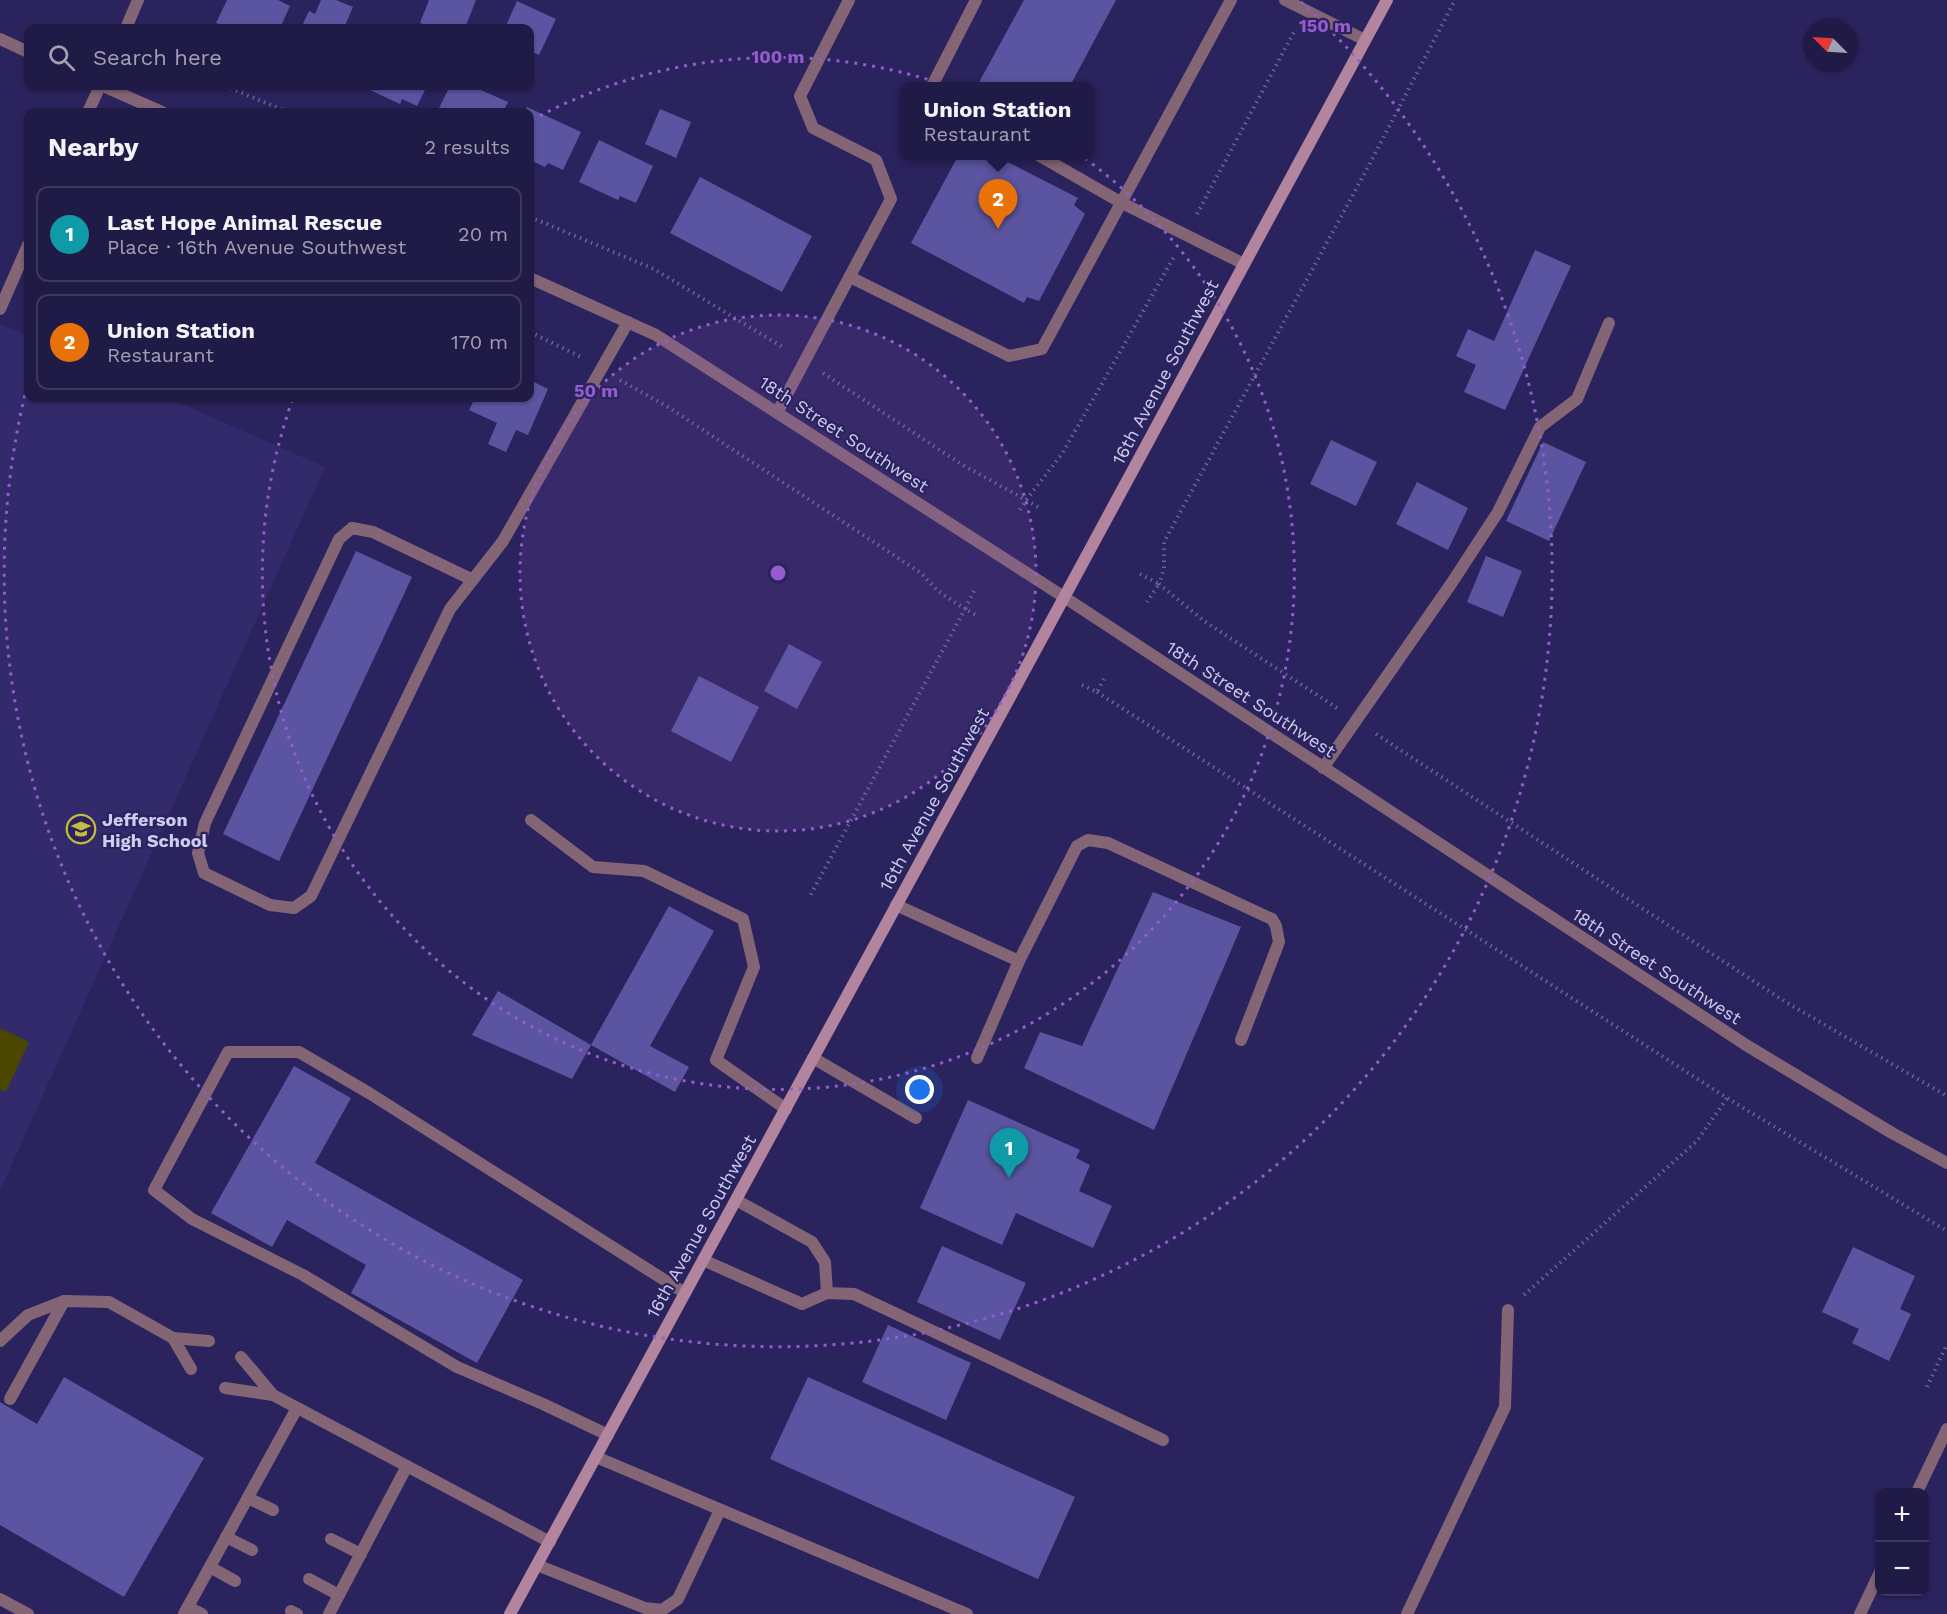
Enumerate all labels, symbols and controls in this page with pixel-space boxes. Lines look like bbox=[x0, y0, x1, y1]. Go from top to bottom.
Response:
text: 150 m bbox=[1299, 15, 1351, 36]
north arrow bbox=[1803, 18, 1857, 72]
search box bbox=[24, 24, 534, 90]
icon: search bbox=[45, 41, 78, 74]
text: Search here bbox=[93, 45, 222, 70]
text: 100 m bbox=[751, 46, 805, 67]
popup bbox=[900, 82, 1095, 160]
text: Union Station bbox=[924, 97, 1071, 122]
text: Restaurant bbox=[924, 122, 1030, 146]
text: Nearby bbox=[48, 132, 139, 162]
text: 2 results bbox=[425, 135, 510, 159]
pin: 2 bbox=[978, 180, 1018, 229]
text: Last Hope Animal Rescue bbox=[107, 210, 382, 235]
text: 1 bbox=[65, 222, 74, 246]
text: 20 m bbox=[458, 222, 508, 246]
text: Place · 16th Avenue Southwest bbox=[107, 235, 406, 259]
street label: 16th Avenue Southwest bbox=[1107, 276, 1223, 468]
text: Union Station bbox=[107, 318, 255, 343]
text: 2 bbox=[64, 330, 75, 354]
text: 170 m bbox=[451, 330, 508, 354]
text: Restaurant bbox=[107, 343, 214, 367]
street label: 18th Street Southwest bbox=[756, 371, 933, 497]
text: 50 m bbox=[574, 380, 618, 401]
centre of rings bbox=[768, 563, 788, 583]
street label: 18th Street Southwest bbox=[1163, 636, 1340, 762]
street label: 16th Avenue Southwest bbox=[875, 703, 993, 894]
place label: Jefferson High School bbox=[102, 809, 208, 851]
school or university icon: Jefferson High School bbox=[65, 813, 97, 845]
street label: 18th Street Southwest bbox=[1569, 903, 1746, 1029]
your location bbox=[905, 1075, 934, 1104]
pin: 1 bbox=[990, 1128, 1028, 1178]
street label: 16th Avenue Southwest bbox=[642, 1130, 760, 1321]
map controls bbox=[1875, 1488, 1929, 1596]
button: + bbox=[1875, 1488, 1929, 1542]
button: − bbox=[1875, 1542, 1929, 1596]

